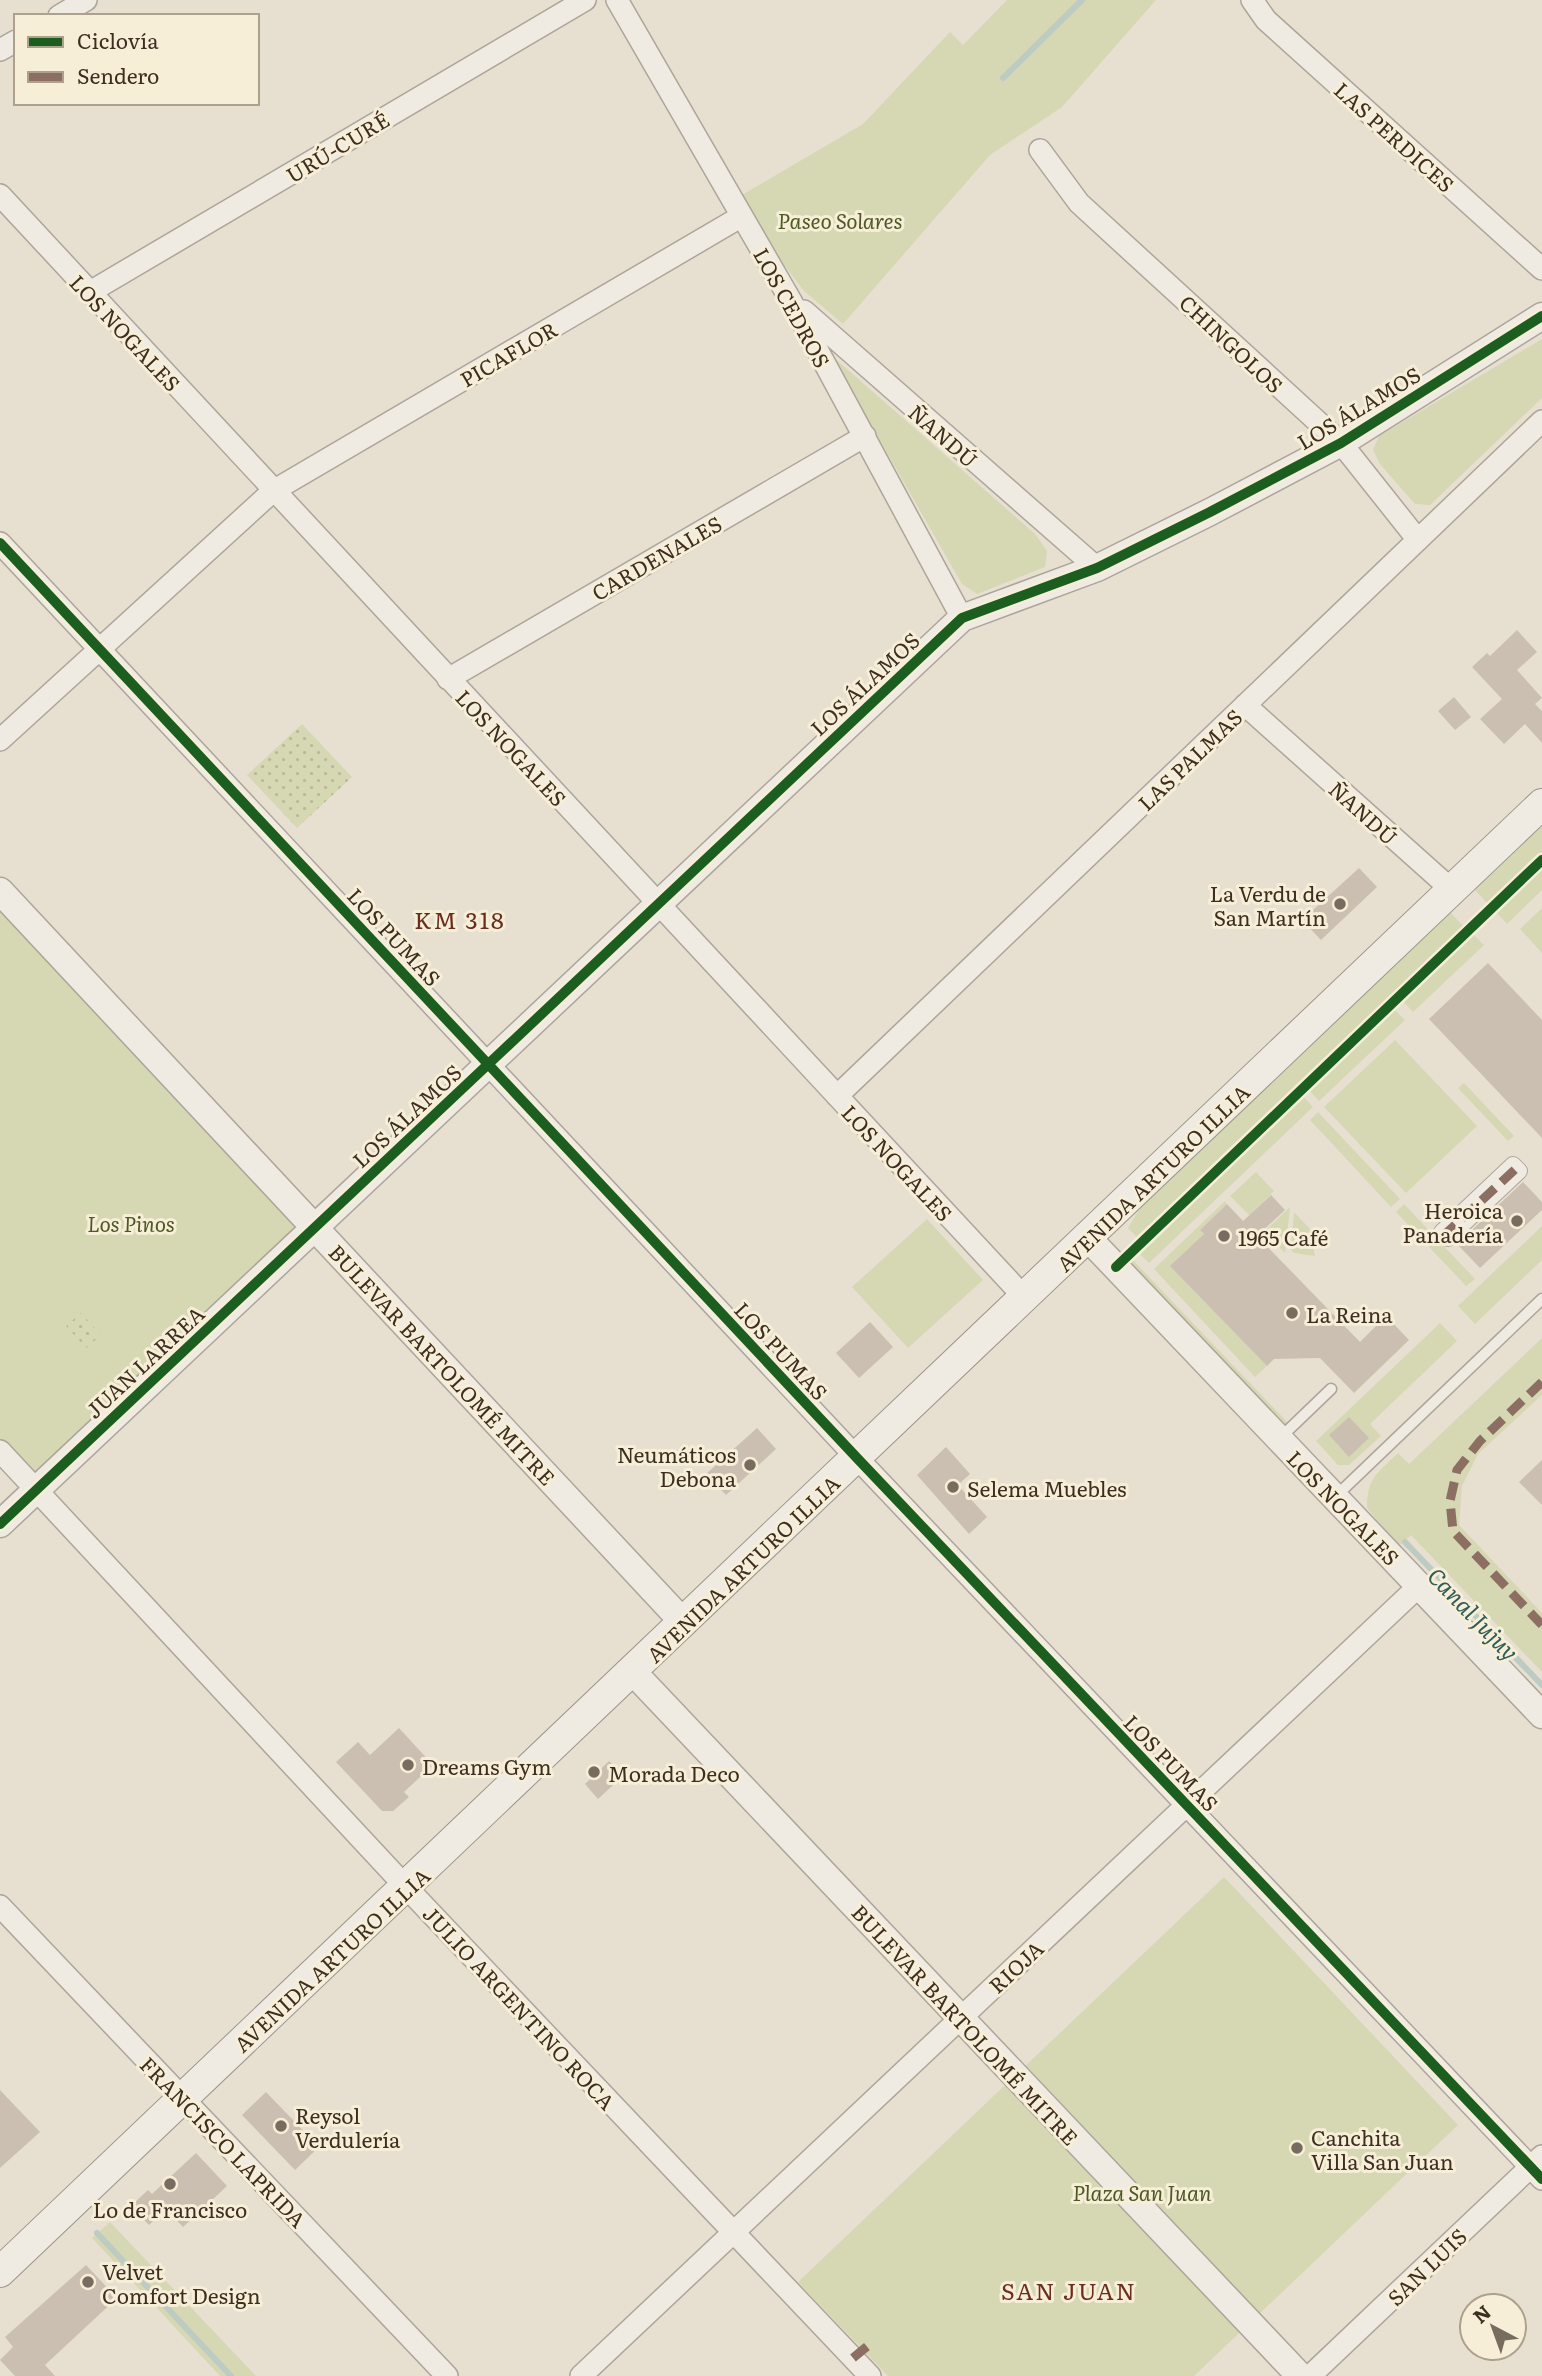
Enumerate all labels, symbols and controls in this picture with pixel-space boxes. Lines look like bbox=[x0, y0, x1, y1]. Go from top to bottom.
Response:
legend bbox=[14, 14, 259, 105]
text: Ciclovía bbox=[77, 24, 159, 55]
text: Sendero bbox=[77, 59, 159, 90]
street label: LAS PERDICES bbox=[1328, 74, 1462, 198]
street label: URÚ-CURÉ bbox=[279, 103, 395, 189]
park label: Paseo Solares bbox=[777, 204, 903, 235]
street label: LOS CEDROS bbox=[747, 241, 839, 373]
street label: LOS NOGALES bbox=[64, 267, 188, 397]
street label: CHINGOLOS bbox=[1173, 287, 1291, 399]
street label: PICAFLOR bbox=[453, 313, 563, 393]
street label: LOS ÁLAMOS bbox=[1290, 358, 1426, 456]
street label: ÑANDÚ bbox=[903, 396, 985, 474]
street label: CARDENALES bbox=[585, 507, 727, 607]
street label: LOS ÁLAMOS bbox=[803, 624, 925, 742]
street label: LOS NOGALES bbox=[450, 682, 574, 812]
street label: LAS PALMAS bbox=[1130, 701, 1248, 817]
street label: ÑANDÚ bbox=[1323, 773, 1405, 851]
place label: La Verdu de San Martín bbox=[1210, 877, 1326, 932]
street label: LOS PUMAS bbox=[341, 880, 449, 992]
marker: La Verdu de San Martín bbox=[1332, 896, 1348, 912]
district label: KM 318 bbox=[414, 902, 506, 936]
street label: LOS ÁLAMOS bbox=[345, 1056, 467, 1174]
street label: AVENIDA ARTURO ILLIA bbox=[1048, 1076, 1256, 1278]
street label: LOS NOGALES bbox=[836, 1097, 960, 1227]
place label: Heroica Panadería bbox=[1403, 1194, 1504, 1249]
park label: Los Pinos bbox=[87, 1207, 175, 1238]
marker: Heroica Panadería bbox=[1509, 1213, 1525, 1229]
place label: 1965 Café bbox=[1238, 1221, 1328, 1252]
marker: 1965 Café bbox=[1216, 1228, 1232, 1244]
street label: BULEVAR BARTOLOMÉ MITRE bbox=[323, 1237, 563, 1491]
street label: LOS PUMAS bbox=[728, 1294, 836, 1406]
street label: JUAN LARREA bbox=[78, 1297, 211, 1424]
place label: La Reina bbox=[1306, 1298, 1393, 1329]
marker: La Reina bbox=[1284, 1305, 1300, 1321]
place label: Neumáticos Debona bbox=[617, 1438, 737, 1493]
street label: LOS NOGALES bbox=[1281, 1442, 1407, 1572]
marker: Neumáticos Debona bbox=[742, 1457, 758, 1473]
street label: AVENIDA ARTURO ILLIA bbox=[638, 1467, 846, 1669]
place label: Selema Muebles bbox=[967, 1472, 1126, 1503]
marker: Selema Muebles bbox=[945, 1479, 961, 1495]
water label: Canal Jujuy bbox=[1421, 1559, 1527, 1667]
street label: LOS PUMAS bbox=[1118, 1707, 1226, 1817]
place label: Dreams Gym bbox=[422, 1750, 552, 1781]
marker: Dreams Gym bbox=[400, 1757, 416, 1773]
place label: Morada Deco bbox=[608, 1757, 740, 1788]
marker: Morada Deco bbox=[586, 1764, 602, 1780]
street label: AVENIDA ARTURO ILLIA bbox=[226, 1859, 436, 2058]
street label: BULEVAR BARTOLOMÉ MITRE bbox=[846, 1897, 1086, 2151]
street label: JULIO ARGENTINO ROCA bbox=[417, 1898, 624, 2116]
street label: RIOJA bbox=[981, 1932, 1050, 1999]
street label: FRANCISCO LAPRIDA bbox=[134, 2049, 314, 2234]
place label: Reysol Verdulería bbox=[295, 2099, 401, 2154]
marker: Reysol Verdulería bbox=[273, 2118, 289, 2134]
place label: Canchita Villa San Juan bbox=[1311, 2121, 1454, 2176]
marker: Canchita Villa San Juan bbox=[1289, 2140, 1305, 2156]
marker: Lo de Francisco bbox=[162, 2176, 178, 2192]
park label: Plaza San Juan bbox=[1072, 2176, 1212, 2207]
place label: Lo de Francisco bbox=[93, 2193, 247, 2224]
street label: SAN LUIS bbox=[1379, 2220, 1473, 2312]
place label: Velvet Comfort Design bbox=[102, 2255, 261, 2310]
district label: SAN JUAN bbox=[1001, 2273, 1137, 2307]
marker: Velvet Comfort Design bbox=[80, 2274, 96, 2290]
north arrow bbox=[1458, 2292, 1528, 2362]
text: N bbox=[1466, 2298, 1496, 2329]

